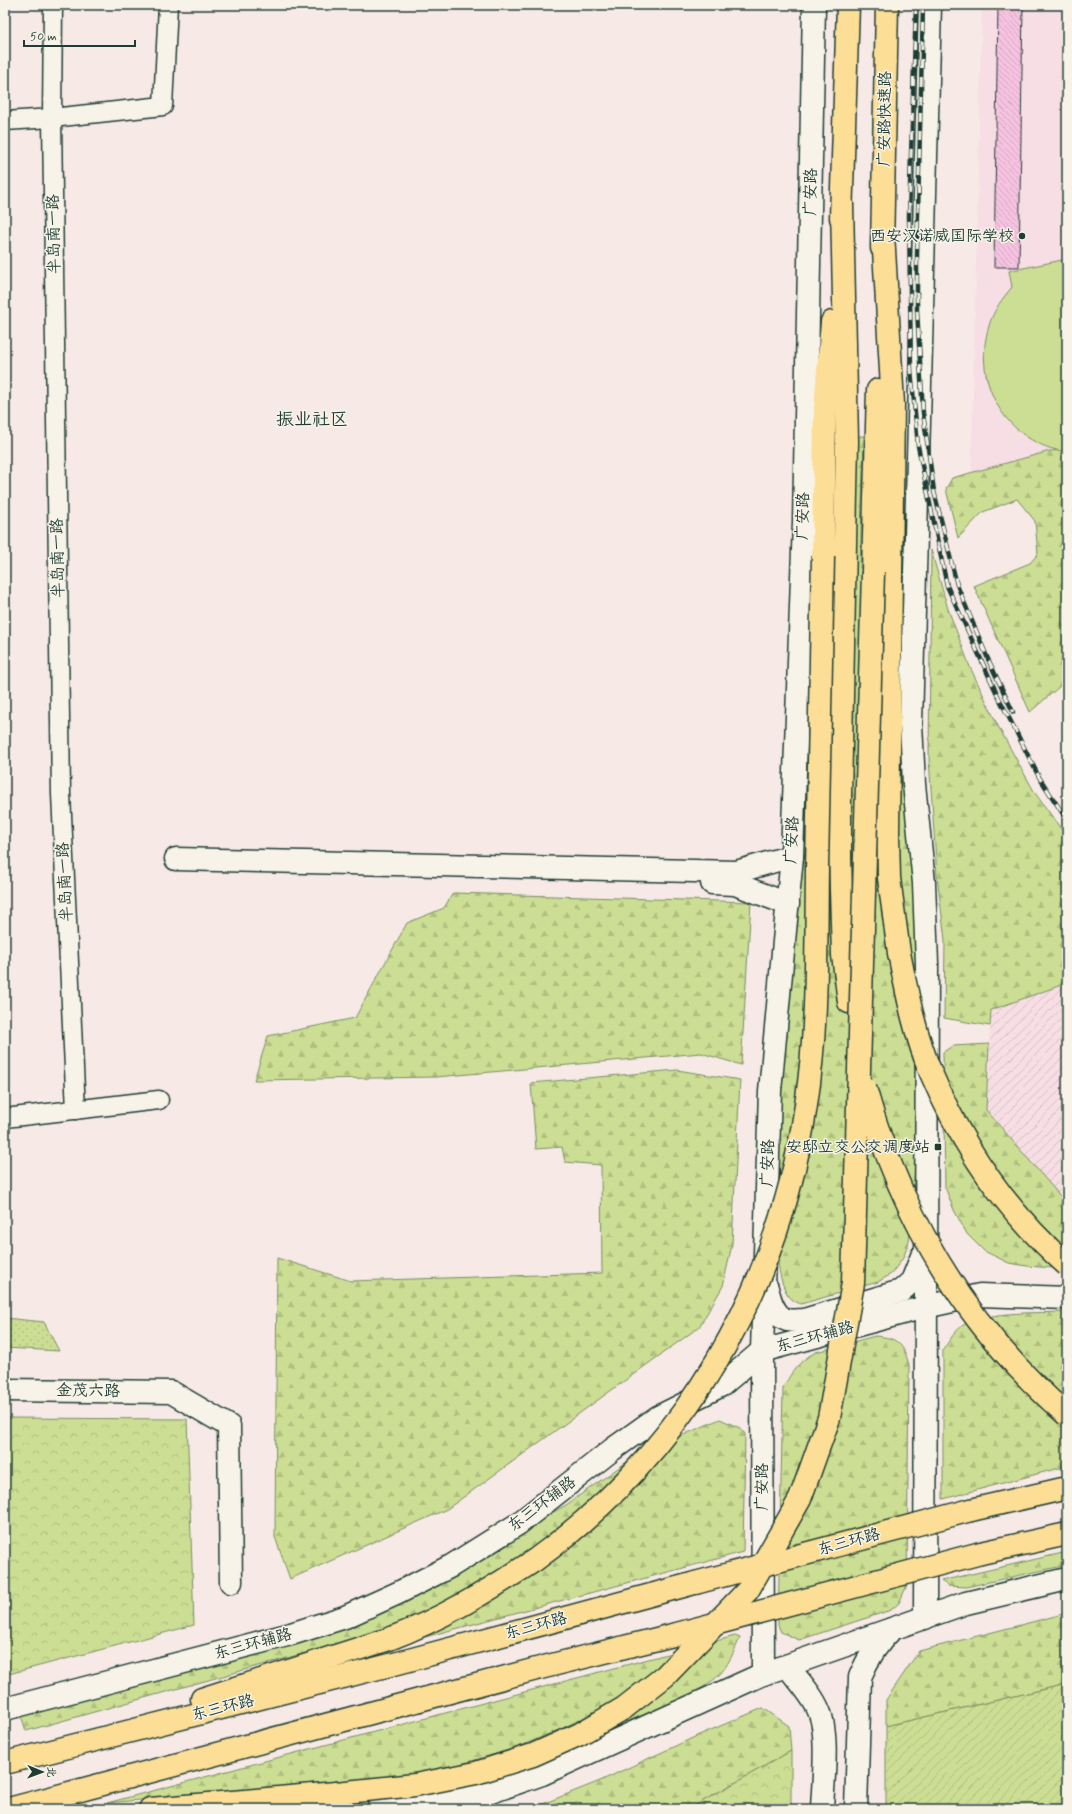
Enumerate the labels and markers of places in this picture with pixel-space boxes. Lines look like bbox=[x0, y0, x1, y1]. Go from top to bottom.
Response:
place label: 西安汉诺威国际学校 bbox=[870, 226, 1014, 247]
marker: 西安汉诺威国际学校 bbox=[1017, 231, 1027, 241]
place label: 安邸立交公交调度站 bbox=[786, 1137, 930, 1158]
marker: 安邸立交公交调度站 bbox=[933, 1142, 943, 1152]

